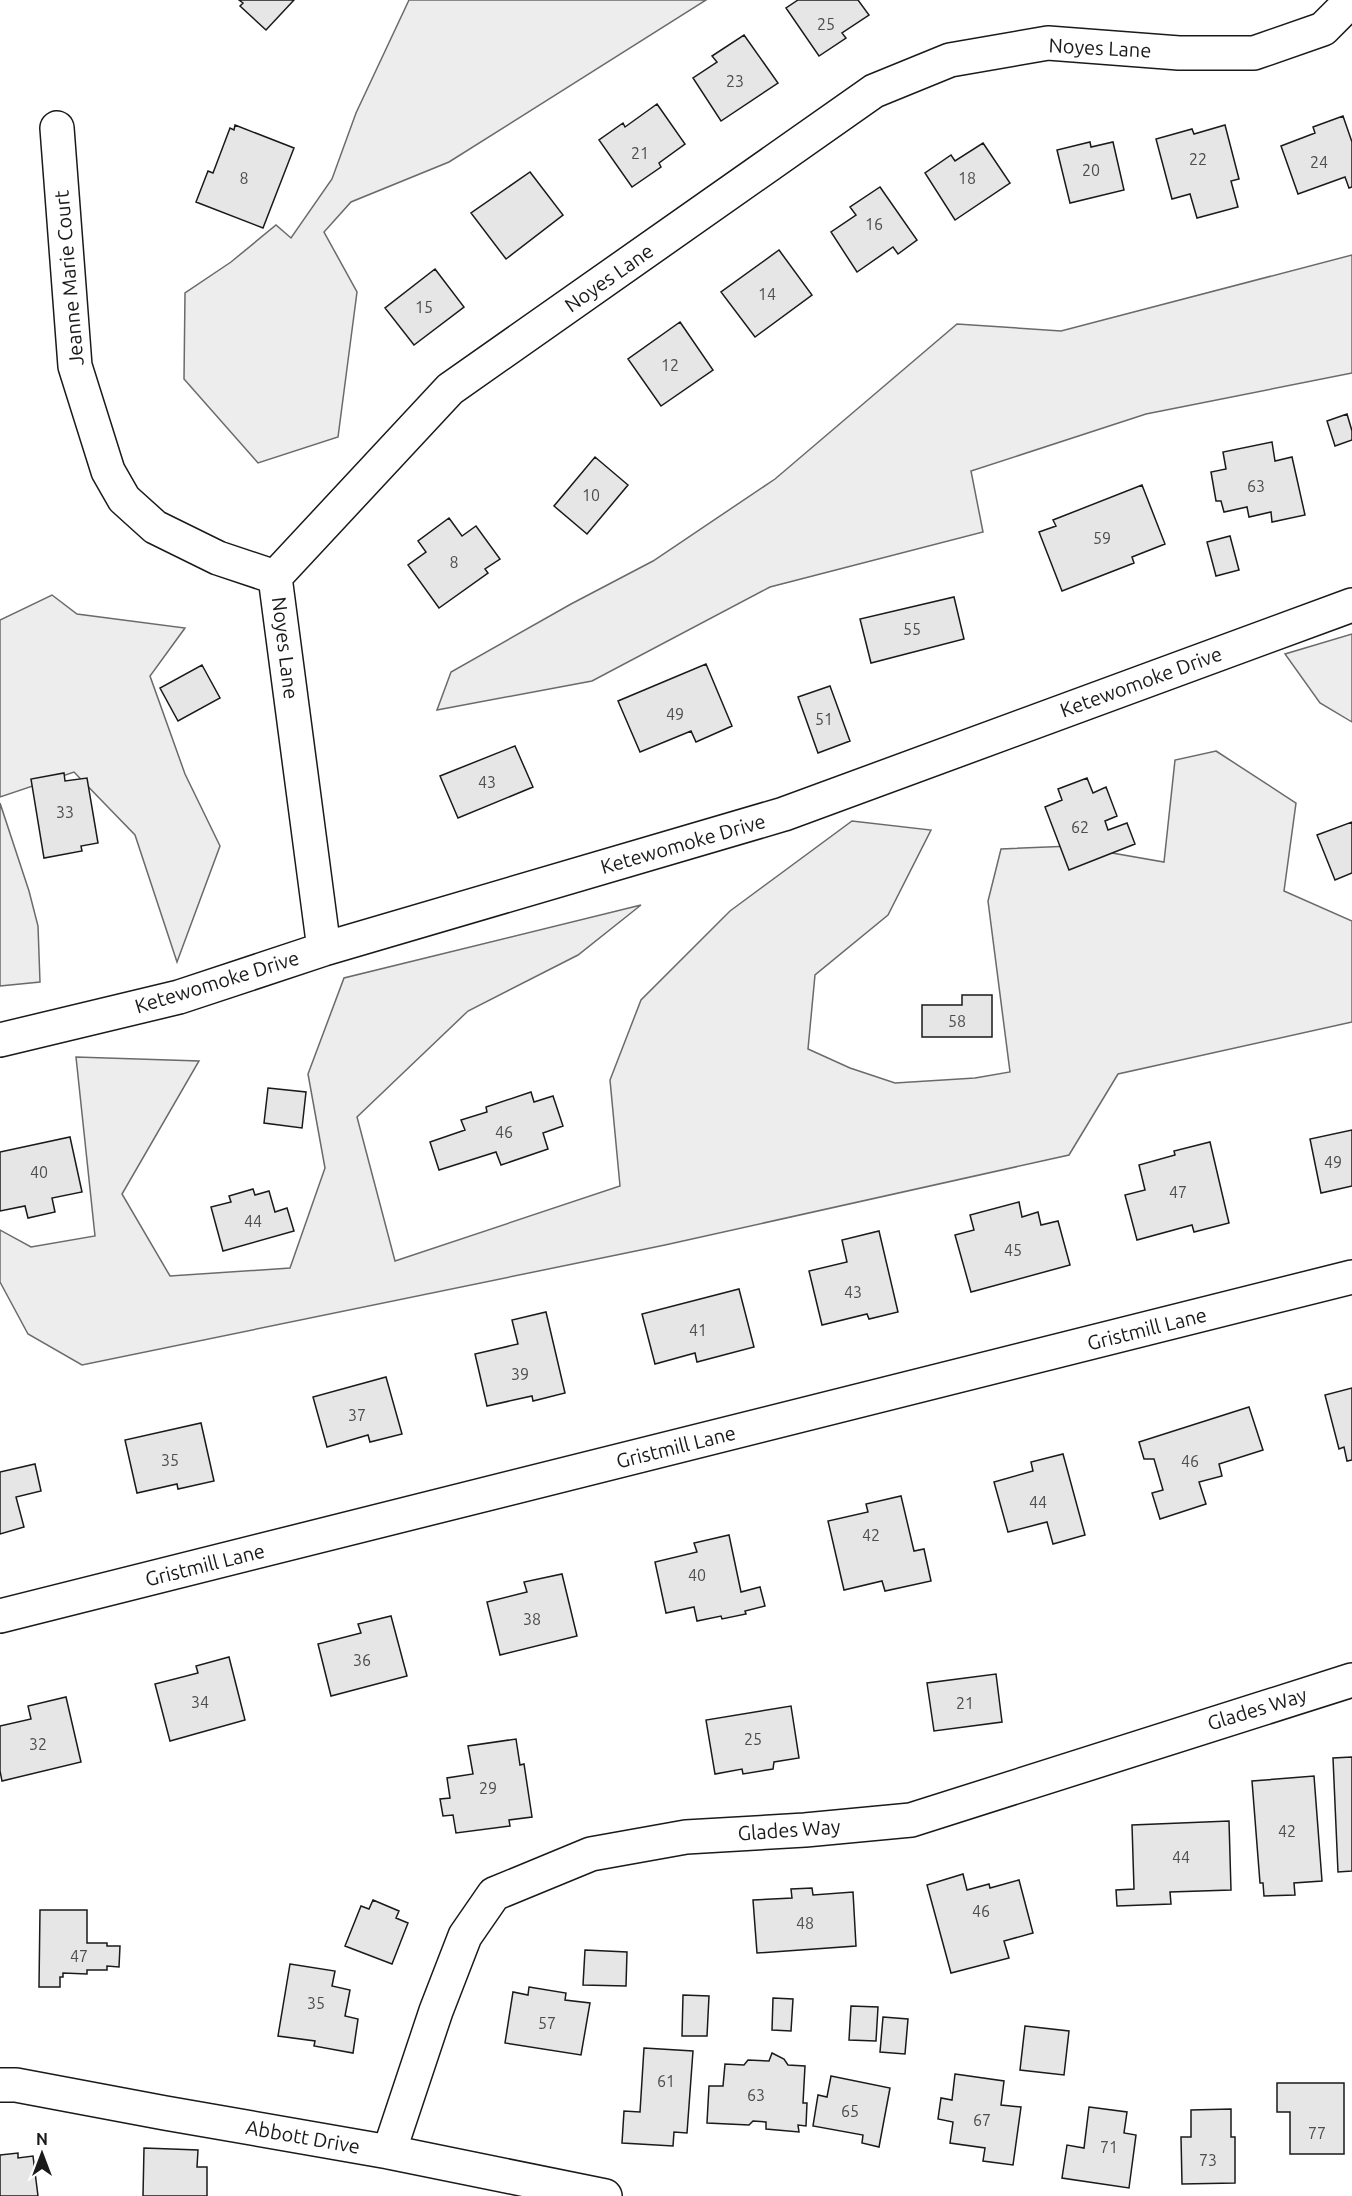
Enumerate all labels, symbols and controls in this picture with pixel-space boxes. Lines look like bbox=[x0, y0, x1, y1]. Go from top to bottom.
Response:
house number: 25 bbox=[817, 15, 835, 33]
street label: Noyes Lane bbox=[1048, 33, 1152, 62]
house number: 23 bbox=[726, 72, 744, 90]
house number: 21 bbox=[631, 144, 649, 162]
house number: 22 bbox=[1189, 150, 1207, 168]
house number: 24 bbox=[1310, 153, 1328, 171]
house number: 20 bbox=[1082, 161, 1100, 179]
house number: 8 bbox=[239, 169, 249, 187]
house number: 18 bbox=[958, 169, 976, 187]
street label: Jeanne Marie Court bbox=[49, 189, 88, 367]
house number: 16 bbox=[865, 215, 883, 233]
street label: Noyes Lane bbox=[560, 239, 657, 316]
house number: 14 bbox=[758, 285, 776, 303]
house number: 15 bbox=[415, 298, 433, 316]
house number: 12 bbox=[661, 356, 679, 374]
house number: 63 bbox=[1247, 477, 1265, 495]
house number: 10 bbox=[582, 486, 600, 504]
house number: 59 bbox=[1093, 529, 1111, 547]
house number: 8 bbox=[449, 553, 459, 571]
street label: Noyes Lane bbox=[268, 596, 303, 700]
house number: 55 bbox=[903, 620, 921, 638]
street label: Ketewomoke Drive bbox=[1057, 642, 1225, 722]
house number: 49 bbox=[666, 705, 684, 723]
house number: 51 bbox=[815, 710, 833, 728]
house number: 43 bbox=[478, 773, 496, 791]
house number: 33 bbox=[56, 803, 74, 821]
street label: Ketewomoke Drive bbox=[598, 809, 768, 878]
house number: 62 bbox=[1071, 818, 1089, 836]
street label: Ketewomoke Drive bbox=[132, 946, 302, 1017]
house number: 58 bbox=[948, 1012, 966, 1030]
house number: 46 bbox=[495, 1123, 513, 1141]
house number: 49 bbox=[1324, 1153, 1342, 1171]
house number: 40 bbox=[30, 1163, 48, 1181]
house number: 47 bbox=[1169, 1183, 1187, 1201]
house number: 44 bbox=[244, 1212, 262, 1230]
house number: 45 bbox=[1004, 1241, 1022, 1259]
house number: 43 bbox=[844, 1283, 862, 1301]
street label: Gristmill Lane bbox=[1085, 1303, 1209, 1354]
house number: 41 bbox=[689, 1321, 707, 1339]
house number: 39 bbox=[511, 1365, 529, 1383]
house number: 37 bbox=[348, 1406, 366, 1424]
street label: Gristmill Lane bbox=[614, 1421, 738, 1472]
house number: 35 bbox=[161, 1451, 179, 1469]
house number: 46 bbox=[1181, 1452, 1199, 1470]
house number: 44 bbox=[1029, 1493, 1047, 1511]
house number: 42 bbox=[862, 1526, 880, 1544]
street label: Gristmill Lane bbox=[143, 1539, 267, 1590]
house number: 40 bbox=[688, 1566, 706, 1584]
house number: 38 bbox=[523, 1610, 541, 1628]
house number: 36 bbox=[353, 1651, 371, 1669]
street label: Glades Way bbox=[1204, 1682, 1310, 1735]
house number: 34 bbox=[191, 1693, 209, 1711]
house number: 21 bbox=[956, 1694, 974, 1712]
house number: 25 bbox=[744, 1730, 762, 1748]
house number: 32 bbox=[29, 1735, 47, 1753]
house number: 29 bbox=[479, 1779, 497, 1797]
street label: Glades Way bbox=[737, 1814, 841, 1845]
house number: 42 bbox=[1278, 1822, 1296, 1840]
house number: 44 bbox=[1172, 1848, 1190, 1866]
house number: 46 bbox=[972, 1902, 990, 1920]
house number: 48 bbox=[796, 1914, 814, 1932]
house number: 47 bbox=[70, 1947, 88, 1965]
house number: 35 bbox=[307, 1994, 325, 2012]
house number: 57 bbox=[538, 2014, 556, 2032]
house number: 61 bbox=[657, 2072, 675, 2090]
house number: 63 bbox=[747, 2086, 765, 2104]
house number: 65 bbox=[841, 2102, 859, 2120]
house number: 67 bbox=[973, 2111, 991, 2129]
street label: Abbott Drive bbox=[244, 2115, 362, 2158]
north arrow bbox=[12, 2124, 72, 2184]
house number: 77 bbox=[1308, 2124, 1326, 2142]
text: N bbox=[36, 2130, 48, 2148]
house number: 71 bbox=[1100, 2138, 1118, 2156]
house number: 73 bbox=[1199, 2151, 1217, 2169]

